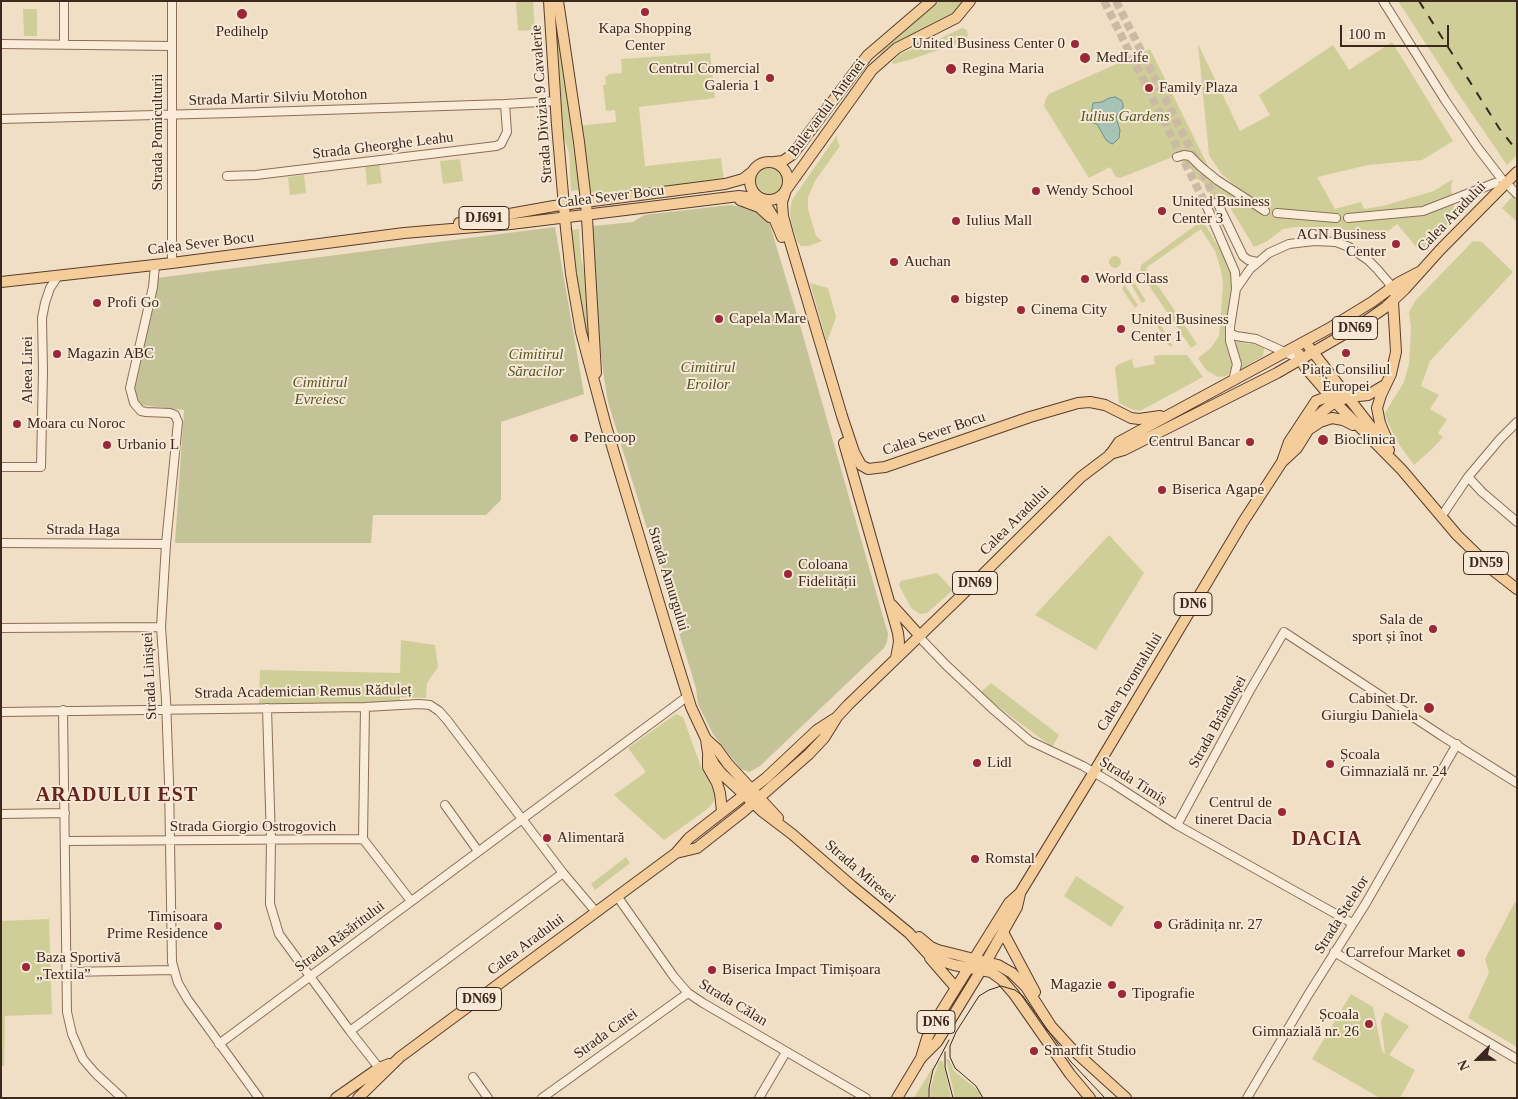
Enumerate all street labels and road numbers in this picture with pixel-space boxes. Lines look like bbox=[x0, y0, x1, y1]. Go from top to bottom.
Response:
street label: Strada Divizia 9 Cavalerie bbox=[527, 24, 557, 184]
street label: Bulevardul Antenei bbox=[784, 56, 870, 160]
street label: Strada Pomiculturii bbox=[149, 73, 167, 191]
street label: Strada Martir Silviu Motohon bbox=[188, 86, 368, 110]
street label: Strada Gheorghe Leahu bbox=[311, 128, 455, 164]
street label: Calea Aradului bbox=[1414, 178, 1490, 256]
street label: Calea Sever Bocu bbox=[557, 182, 665, 212]
road number: DJ691 bbox=[459, 207, 509, 230]
street label: Calea Sever Bocu bbox=[147, 229, 255, 259]
road number: DN69 bbox=[1332, 316, 1378, 339]
street label: Aleea Lirei bbox=[19, 336, 37, 404]
street label: Calea Sever Bocu bbox=[880, 408, 988, 460]
street label: Calea Aradului bbox=[976, 482, 1054, 560]
street label: Strada Haga bbox=[46, 521, 120, 539]
street label: Strada Amurgului bbox=[644, 525, 692, 633]
road number: DN59 bbox=[1464, 552, 1508, 574]
road number: DN69 bbox=[952, 572, 998, 594]
road number: DN6 bbox=[1174, 592, 1212, 616]
street label: Calea Torontalului bbox=[1093, 629, 1167, 735]
street label: Strada Liniștei bbox=[139, 632, 161, 720]
street label: Strada Brândușei bbox=[1185, 673, 1251, 771]
street label: Strada Academician Remus Răduleț bbox=[194, 681, 412, 703]
street label: Strada Timiș bbox=[1096, 753, 1170, 809]
street label: Strada Giorgio Ostrogovich bbox=[170, 818, 336, 836]
street label: Strada Miresei bbox=[821, 836, 899, 908]
street label: Strada Stelelor bbox=[1311, 873, 1373, 957]
street label: Strada Răsăritului bbox=[292, 897, 388, 977]
street label: Calea Aradului bbox=[484, 910, 568, 980]
street label: Strada Călan bbox=[695, 975, 771, 1031]
road number: DN69 bbox=[456, 988, 502, 1011]
street label: Strada Carei bbox=[571, 1005, 641, 1063]
road number: DN6 bbox=[917, 1010, 955, 1034]

